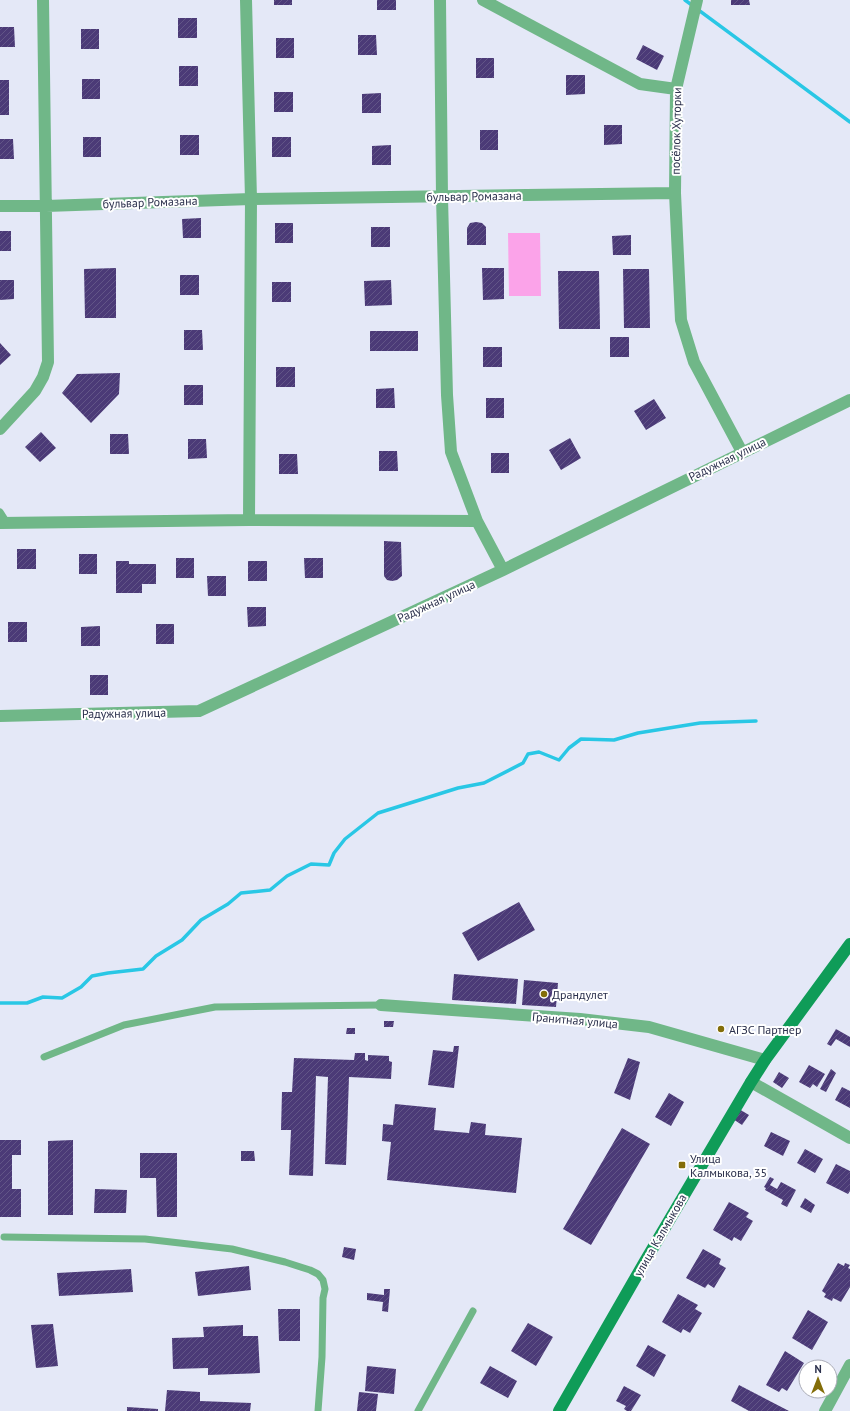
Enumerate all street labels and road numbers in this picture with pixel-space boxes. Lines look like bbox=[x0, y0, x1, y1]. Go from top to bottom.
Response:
street label: посёлок Хуторки bbox=[668, 87, 684, 175]
street label: бульвар Ромазана bbox=[426, 188, 522, 204]
street label: бульвар Ромазана bbox=[102, 193, 198, 211]
street label: Радужная улица bbox=[686, 434, 768, 484]
street label: Радужная улица bbox=[395, 576, 477, 626]
street label: Радужная улица bbox=[82, 705, 166, 721]
street label: Гранитная улица bbox=[531, 1009, 619, 1031]
street label: улица Калмыкова bbox=[630, 1191, 690, 1279]

